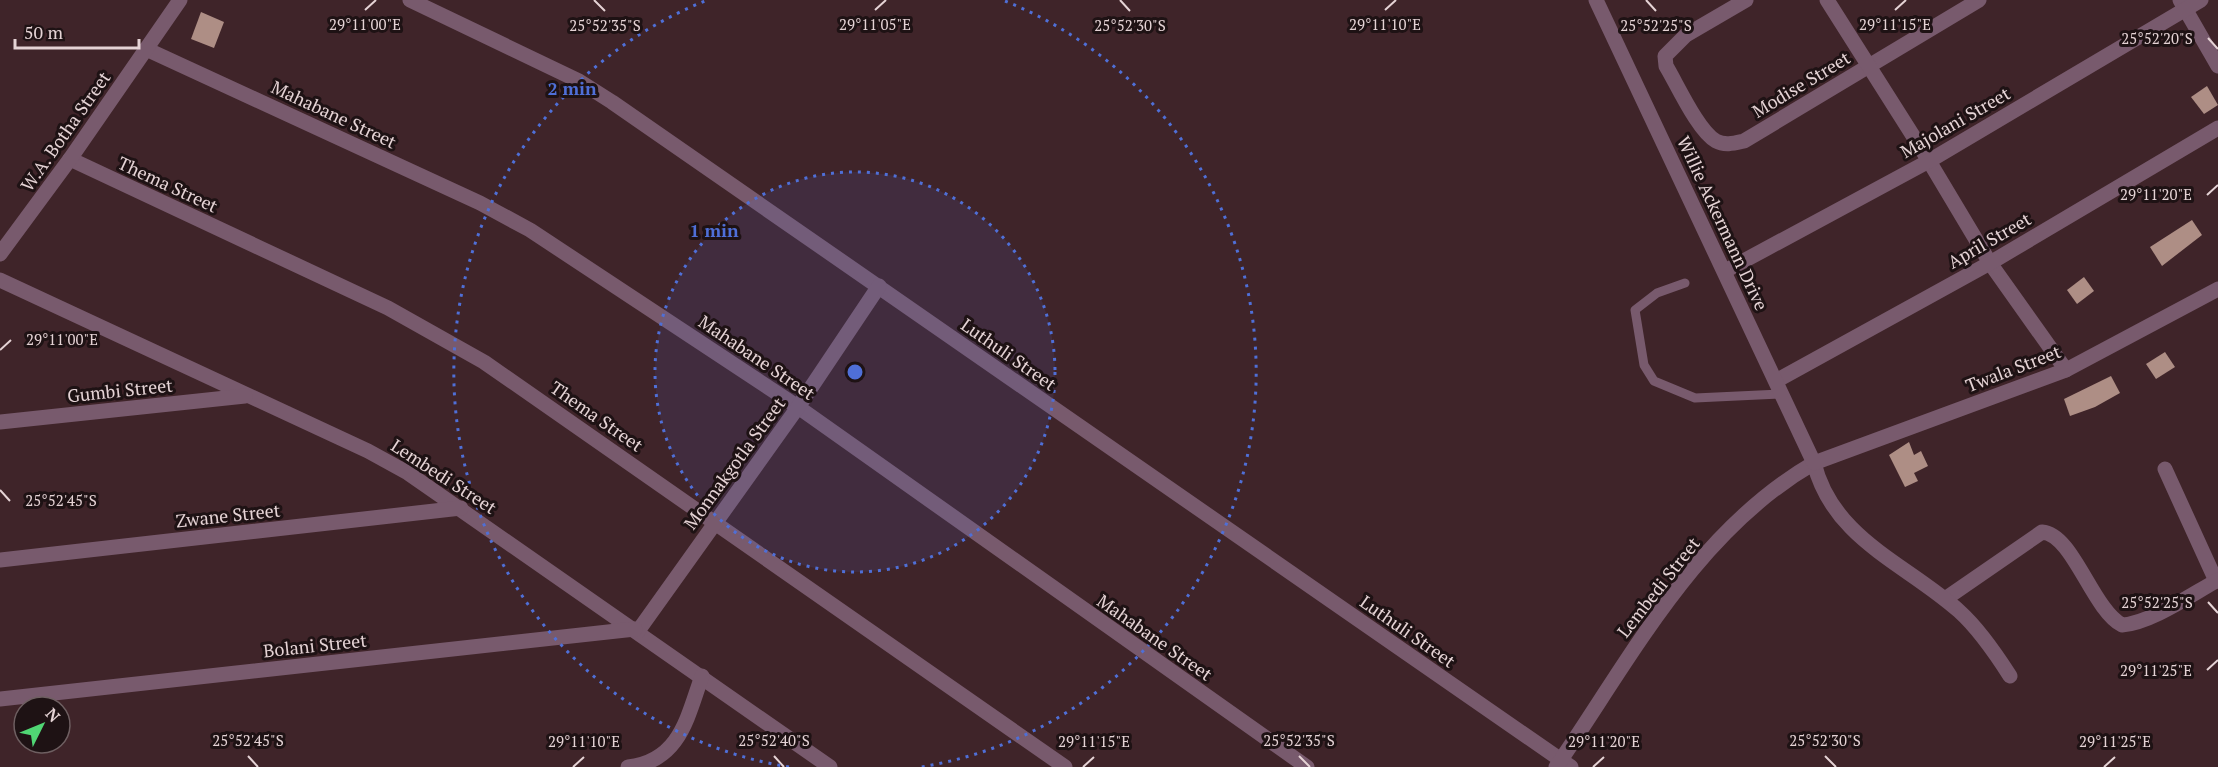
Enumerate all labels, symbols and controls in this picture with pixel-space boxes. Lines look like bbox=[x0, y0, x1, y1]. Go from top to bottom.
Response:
scale bar bbox=[15, 12, 140, 50]
text: 29°11'00"E bbox=[329, 14, 401, 34]
text: 29°11'05"E bbox=[839, 14, 911, 34]
text: 29°11'10"E bbox=[1349, 14, 1421, 34]
text: 29°11'15"E bbox=[1859, 14, 1931, 34]
text: 25°52'35"S bbox=[569, 15, 641, 35]
text: 25°52'30"S bbox=[1094, 15, 1166, 35]
text: 25°52'25"S bbox=[1620, 15, 1692, 35]
text: 50 m bbox=[24, 20, 64, 44]
text: 25°52'20"S bbox=[2121, 28, 2193, 48]
street label: Modise Street bbox=[1748, 45, 1855, 123]
street label: W.A. Botha Street bbox=[15, 66, 116, 196]
street label: Mahabane Street bbox=[268, 75, 401, 154]
text: 2 min bbox=[547, 76, 597, 100]
street label: Majolani Street bbox=[1896, 81, 2014, 163]
street label: Willie Ackermann Drive bbox=[1672, 132, 1774, 314]
street label: Thema Street bbox=[114, 150, 222, 218]
text: 29°11'20"E bbox=[2120, 184, 2192, 204]
street label: April Street bbox=[1943, 206, 2035, 274]
text: 1 min bbox=[689, 218, 739, 242]
street label: Mahabane Street bbox=[694, 309, 820, 405]
street label: Luthuli Street bbox=[957, 312, 1062, 396]
text: 29°11'00"E bbox=[26, 329, 98, 349]
street label: Twala Street bbox=[1962, 339, 2064, 397]
centre of rings bbox=[845, 362, 865, 382]
street label: Gumbi Street bbox=[66, 372, 174, 407]
street label: Thema Street bbox=[546, 375, 648, 457]
street label: Monnakgotla Street bbox=[678, 392, 790, 534]
street label: Lembedi Street bbox=[387, 433, 502, 519]
text: 25°52'45"S bbox=[25, 490, 97, 510]
street label: Zwane Street bbox=[175, 498, 282, 532]
street label: Lembedi Street bbox=[1611, 532, 1705, 642]
street label: Mahabane Street bbox=[1093, 588, 1218, 686]
street label: Luthuli Street bbox=[1356, 589, 1461, 673]
text: 25°52'25"S bbox=[2121, 592, 2193, 612]
street label: Bolani Street bbox=[262, 628, 368, 662]
text: 29°11'25"E bbox=[2120, 660, 2192, 680]
north arrow bbox=[12, 695, 72, 755]
text: N bbox=[41, 703, 65, 727]
text: 25°52'45"S bbox=[212, 730, 284, 750]
text: 25°52'40"S bbox=[738, 730, 810, 750]
text: 25°52'35"S bbox=[1263, 730, 1335, 750]
text: 25°52'30"S bbox=[1789, 730, 1861, 750]
text: 29°11'10"E bbox=[548, 731, 620, 751]
text: 29°11'15"E bbox=[1058, 731, 1130, 751]
text: 29°11'20"E bbox=[1568, 731, 1640, 751]
text: 29°11'25"E bbox=[2079, 731, 2151, 751]

